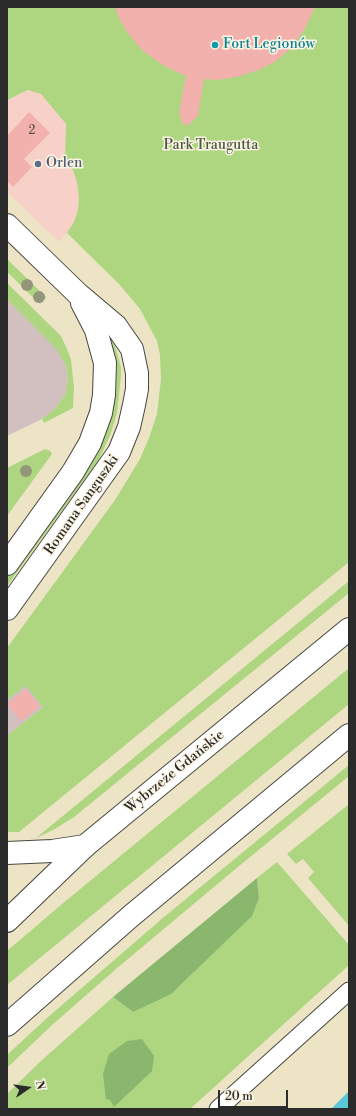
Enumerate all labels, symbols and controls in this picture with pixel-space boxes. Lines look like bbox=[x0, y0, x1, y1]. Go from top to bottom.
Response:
place label: Fort Legionów bbox=[223, 37, 315, 53]
marker: Fort Legionów bbox=[210, 40, 220, 50]
house number: 2 bbox=[29, 124, 35, 138]
park label: Park Traugutta bbox=[164, 138, 258, 154]
place label: Orlen bbox=[46, 156, 82, 172]
marker: Orlen bbox=[33, 159, 43, 169]
street label: Romana Sanguszki bbox=[41, 452, 123, 558]
street label: Wybrzeże Gdańskie bbox=[122, 727, 228, 817]
north arrow bbox=[8, 1068, 48, 1108]
text: N bbox=[32, 1079, 47, 1091]
scale bar bbox=[220, 1082, 290, 1108]
text: 20 m bbox=[225, 1089, 253, 1104]

